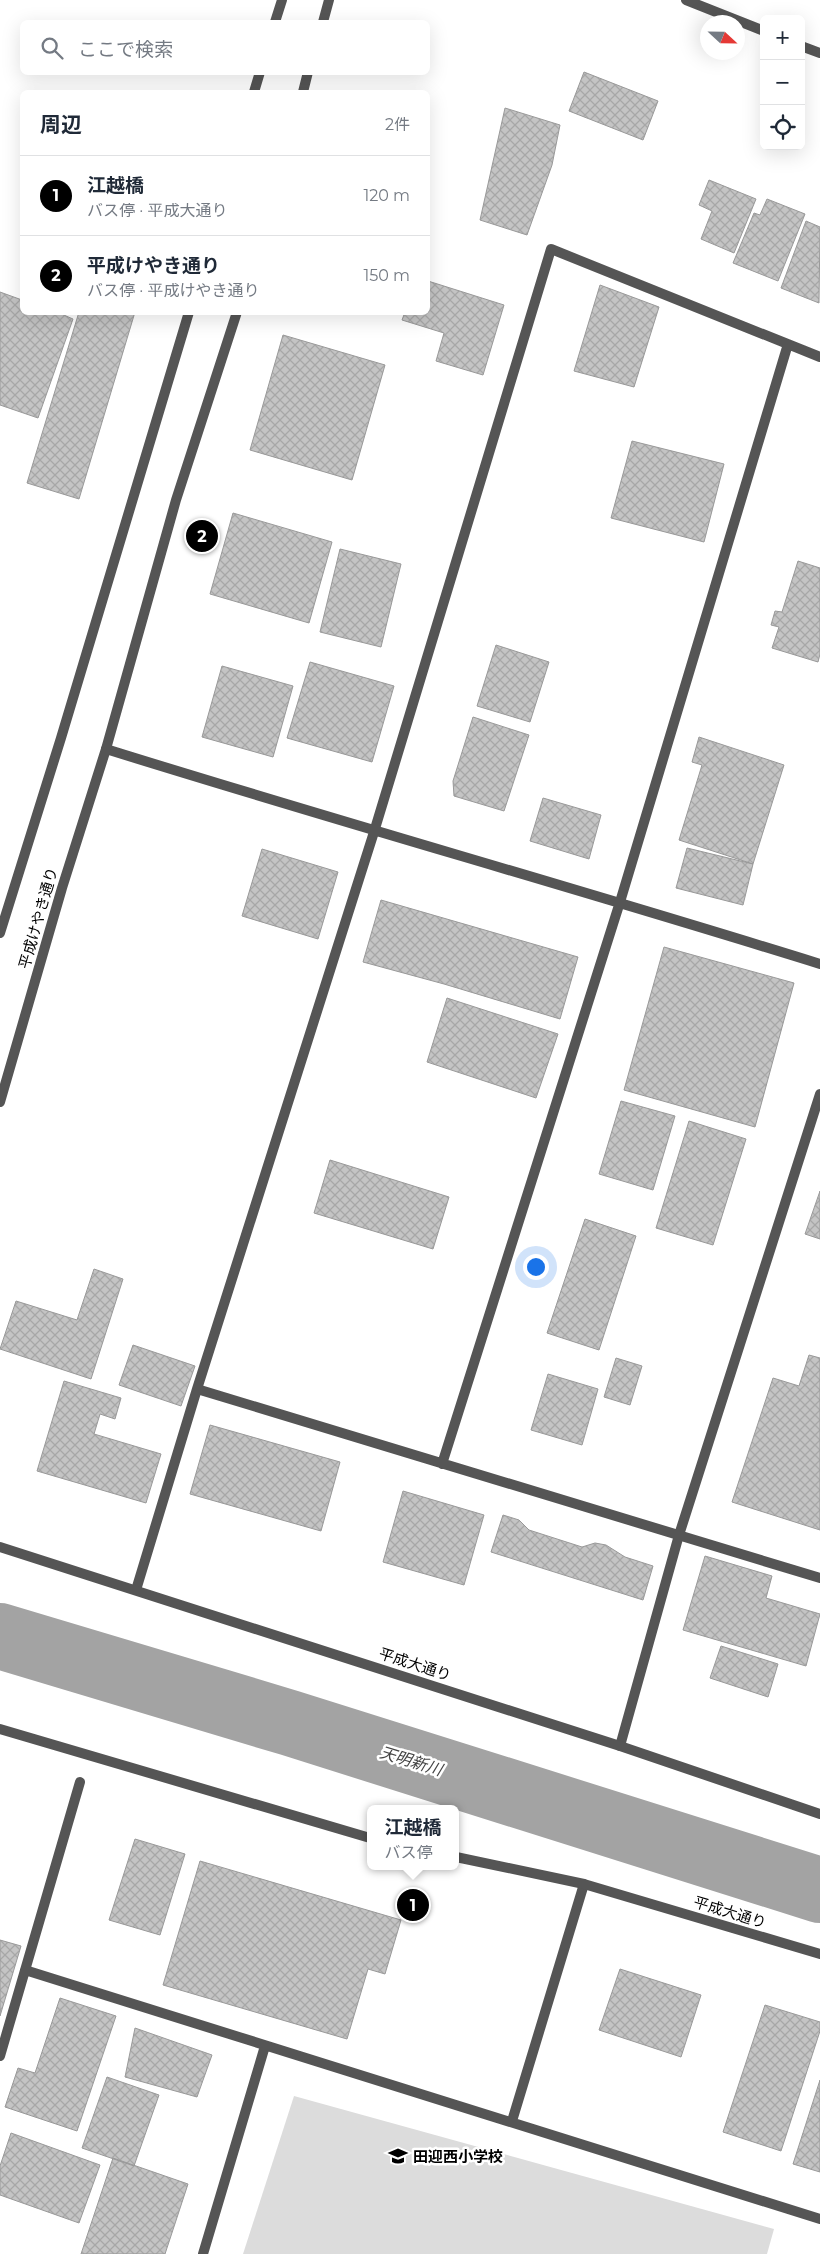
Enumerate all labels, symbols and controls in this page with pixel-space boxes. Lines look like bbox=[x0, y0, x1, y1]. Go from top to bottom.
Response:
north arrow bbox=[700, 15, 745, 60]
map controls bbox=[760, 15, 805, 150]
button: + bbox=[760, 15, 805, 60]
search box bbox=[20, 20, 430, 75]
icon: search bbox=[38, 34, 66, 62]
text: ここで検索 bbox=[78, 38, 173, 61]
button: − bbox=[760, 60, 805, 105]
button: locate bbox=[760, 105, 805, 150]
text: 周辺 bbox=[40, 112, 82, 137]
text: 2件 bbox=[385, 115, 410, 134]
text: 江越橋 bbox=[87, 174, 144, 197]
text: 1 bbox=[53, 186, 59, 205]
text: 120 m bbox=[363, 186, 410, 205]
text: バス停 · 平成大通り bbox=[87, 201, 227, 220]
text: 平成けやき通り bbox=[87, 254, 220, 277]
text: 2 bbox=[51, 266, 61, 285]
text: 150 m bbox=[363, 266, 410, 285]
text: バス停 · 平成けやき通り bbox=[87, 281, 259, 300]
pin: 2 bbox=[186, 517, 218, 555]
street label: 平成けやき通り bbox=[14, 865, 62, 971]
your location bbox=[523, 1254, 549, 1280]
street label: 平成大通り bbox=[376, 1643, 454, 1685]
water label: 天明新川 bbox=[378, 1743, 446, 1780]
popup bbox=[367, 1805, 459, 1870]
text: 江越橋 bbox=[384, 1816, 442, 1839]
text: バス停 bbox=[384, 1843, 433, 1862]
pin: 1 bbox=[397, 1886, 429, 1924]
street label: 平成大通り bbox=[691, 1892, 769, 1932]
school or university icon: 田迎西小学校 bbox=[387, 2145, 409, 2167]
place label: 田迎西小学校 bbox=[413, 2147, 503, 2166]

